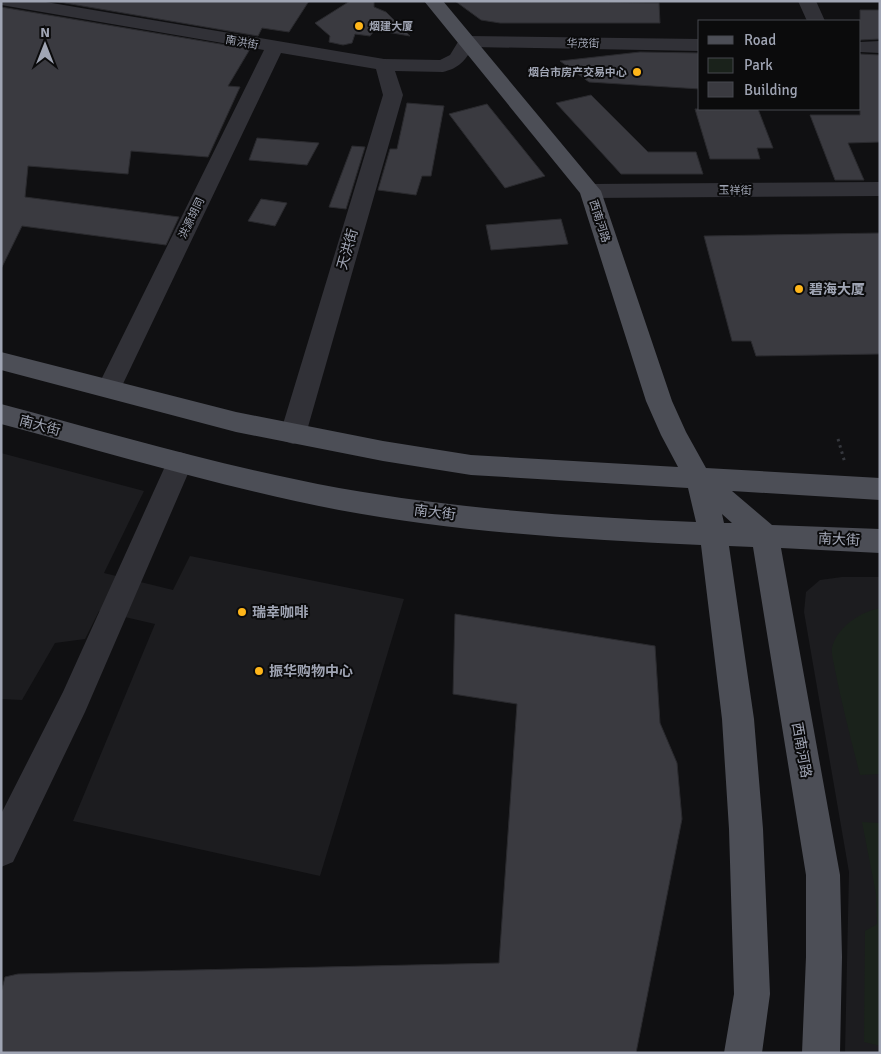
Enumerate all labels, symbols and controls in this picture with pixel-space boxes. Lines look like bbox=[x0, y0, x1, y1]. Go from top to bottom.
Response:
north arrow bbox=[20, 20, 70, 70]
marker: 烟建大厦 bbox=[353, 20, 365, 32]
place label: 烟建大厦 bbox=[369, 20, 413, 33]
legend bbox=[698, 20, 861, 110]
text: N bbox=[40, 24, 50, 41]
text: Road bbox=[744, 31, 776, 49]
street label: 南洪街 bbox=[225, 33, 259, 52]
street label: 华茂街 bbox=[566, 37, 600, 50]
text: Park bbox=[744, 56, 773, 74]
place label: 烟台市房产交易中心 bbox=[528, 66, 627, 79]
marker: 烟台市房产交易中心 bbox=[631, 66, 643, 78]
text: Building bbox=[744, 81, 798, 99]
street label: 玉祥街 bbox=[719, 184, 752, 197]
street label: 洪源胡同 bbox=[176, 196, 207, 241]
street label: 西南河路 bbox=[587, 198, 613, 244]
street label: 天洪街 bbox=[334, 227, 361, 272]
place label: 碧海大厦 bbox=[809, 281, 865, 298]
marker: 碧海大厦 bbox=[793, 283, 805, 295]
street label: 南大街 bbox=[17, 412, 62, 439]
street label: 南大街 bbox=[413, 502, 457, 523]
street label: 南大街 bbox=[818, 530, 860, 549]
place label: 瑞幸咖啡 bbox=[252, 604, 309, 621]
marker: 瑞幸咖啡 bbox=[236, 606, 248, 618]
place label: 振华购物中心 bbox=[269, 663, 353, 680]
marker: 振华购物中心 bbox=[253, 665, 265, 677]
street label: 西南河路 bbox=[788, 721, 815, 779]

